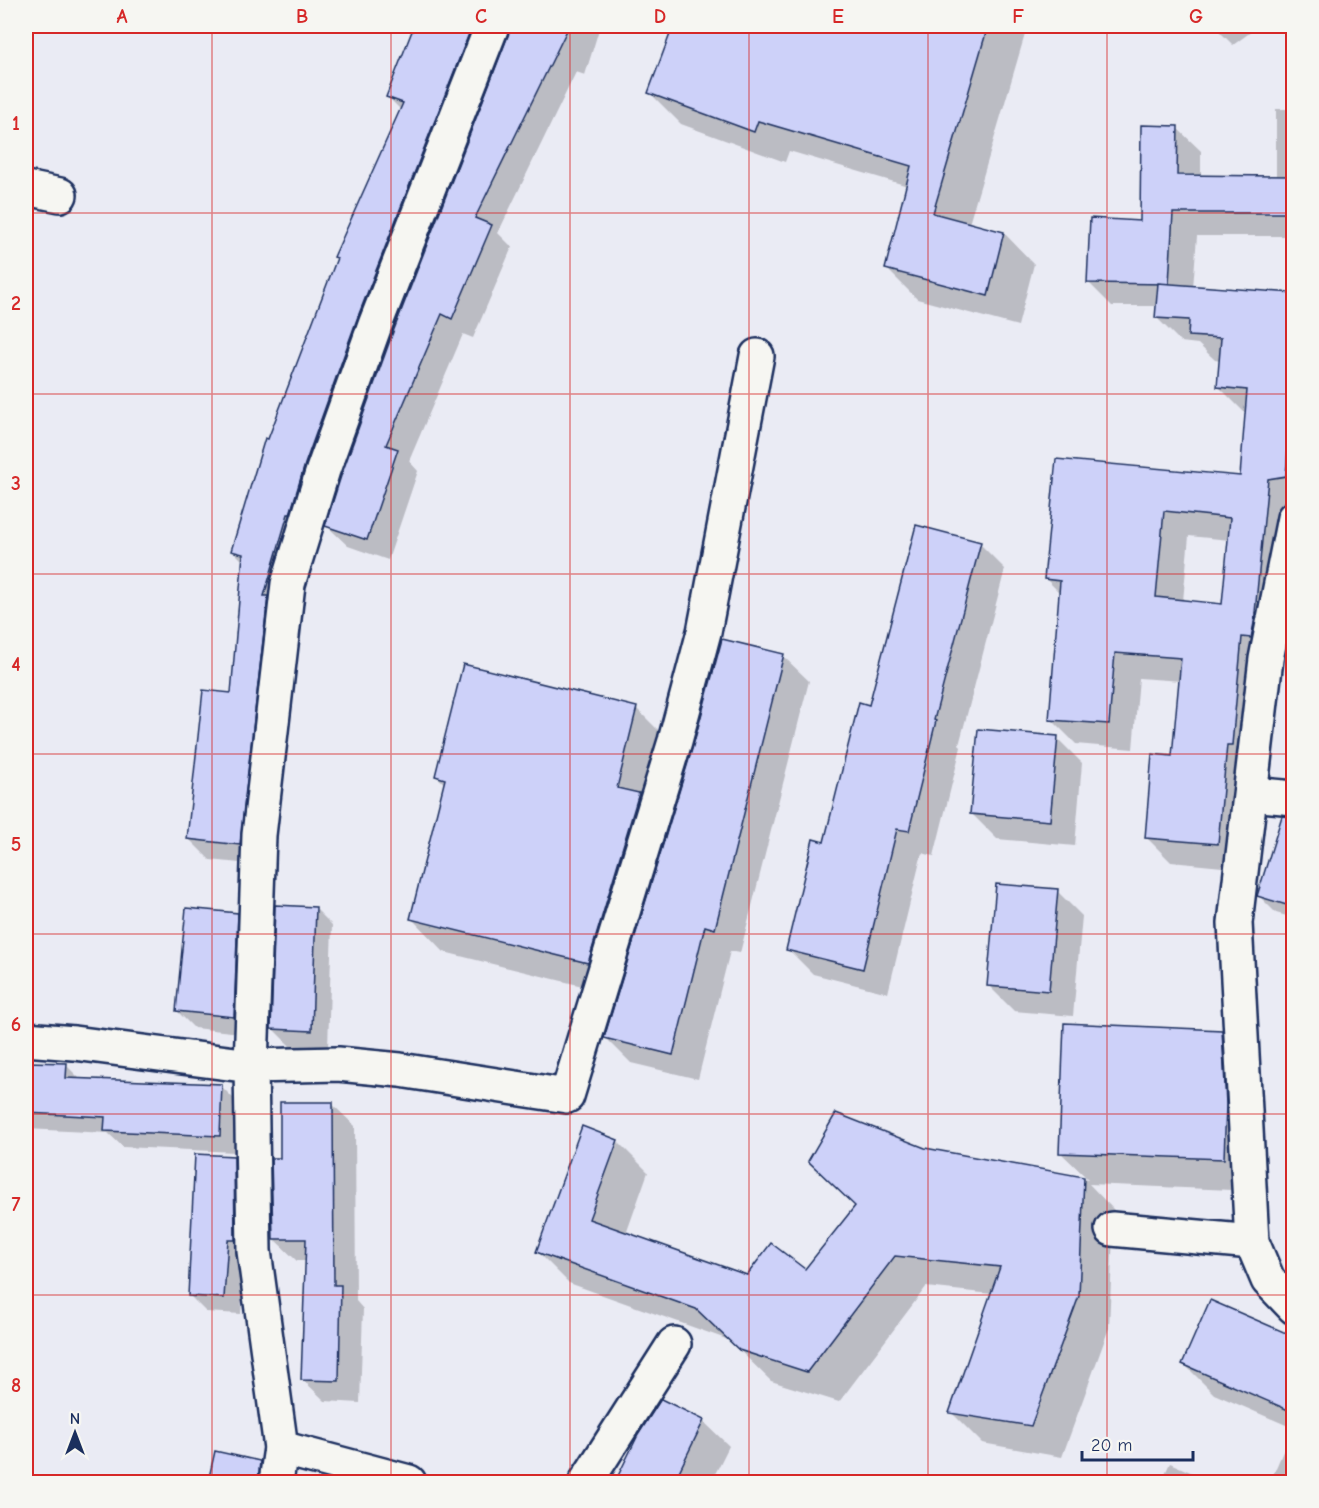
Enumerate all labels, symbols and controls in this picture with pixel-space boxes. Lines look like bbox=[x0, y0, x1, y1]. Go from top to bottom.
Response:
text: A bbox=[116, 5, 128, 28]
text: B bbox=[296, 5, 308, 28]
text: C bbox=[475, 5, 487, 28]
text: D bbox=[654, 5, 666, 28]
text: E bbox=[832, 5, 844, 28]
text: F bbox=[1012, 5, 1024, 28]
text: G bbox=[1189, 5, 1203, 28]
text: 1 bbox=[12, 112, 20, 135]
text: 2 bbox=[11, 292, 21, 315]
text: 3 bbox=[11, 472, 21, 495]
text: 4 bbox=[11, 653, 21, 676]
text: 5 bbox=[11, 833, 21, 856]
text: 6 bbox=[11, 1013, 21, 1036]
text: 7 bbox=[12, 1193, 21, 1216]
text: 8 bbox=[11, 1374, 21, 1397]
north arrow bbox=[45, 1403, 105, 1463]
text: N bbox=[70, 1410, 80, 1428]
scale bar bbox=[1082, 1424, 1193, 1462]
text: 20 m bbox=[1091, 1435, 1132, 1456]

